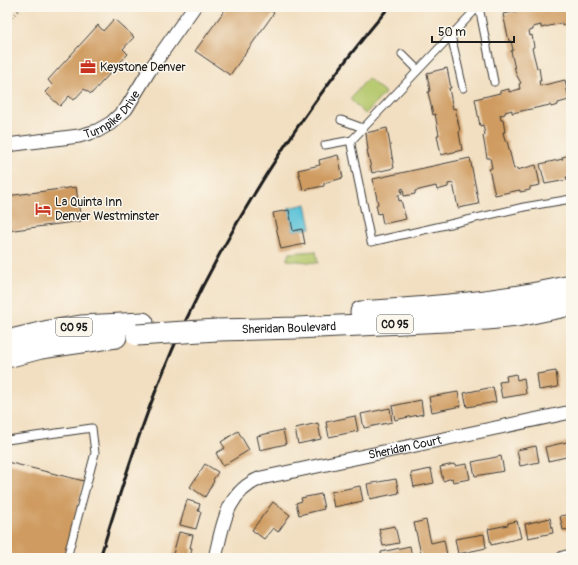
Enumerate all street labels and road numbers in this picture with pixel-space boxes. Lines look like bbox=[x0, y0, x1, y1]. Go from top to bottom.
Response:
street label: Turnpike Drive bbox=[82, 88, 143, 142]
road number: CO 95 bbox=[377, 315, 413, 333]
road number: CO 95 bbox=[56, 318, 92, 336]
street label: Sheridan Boulevard bbox=[242, 319, 337, 337]
street label: Sheridan Court bbox=[367, 433, 443, 463]

